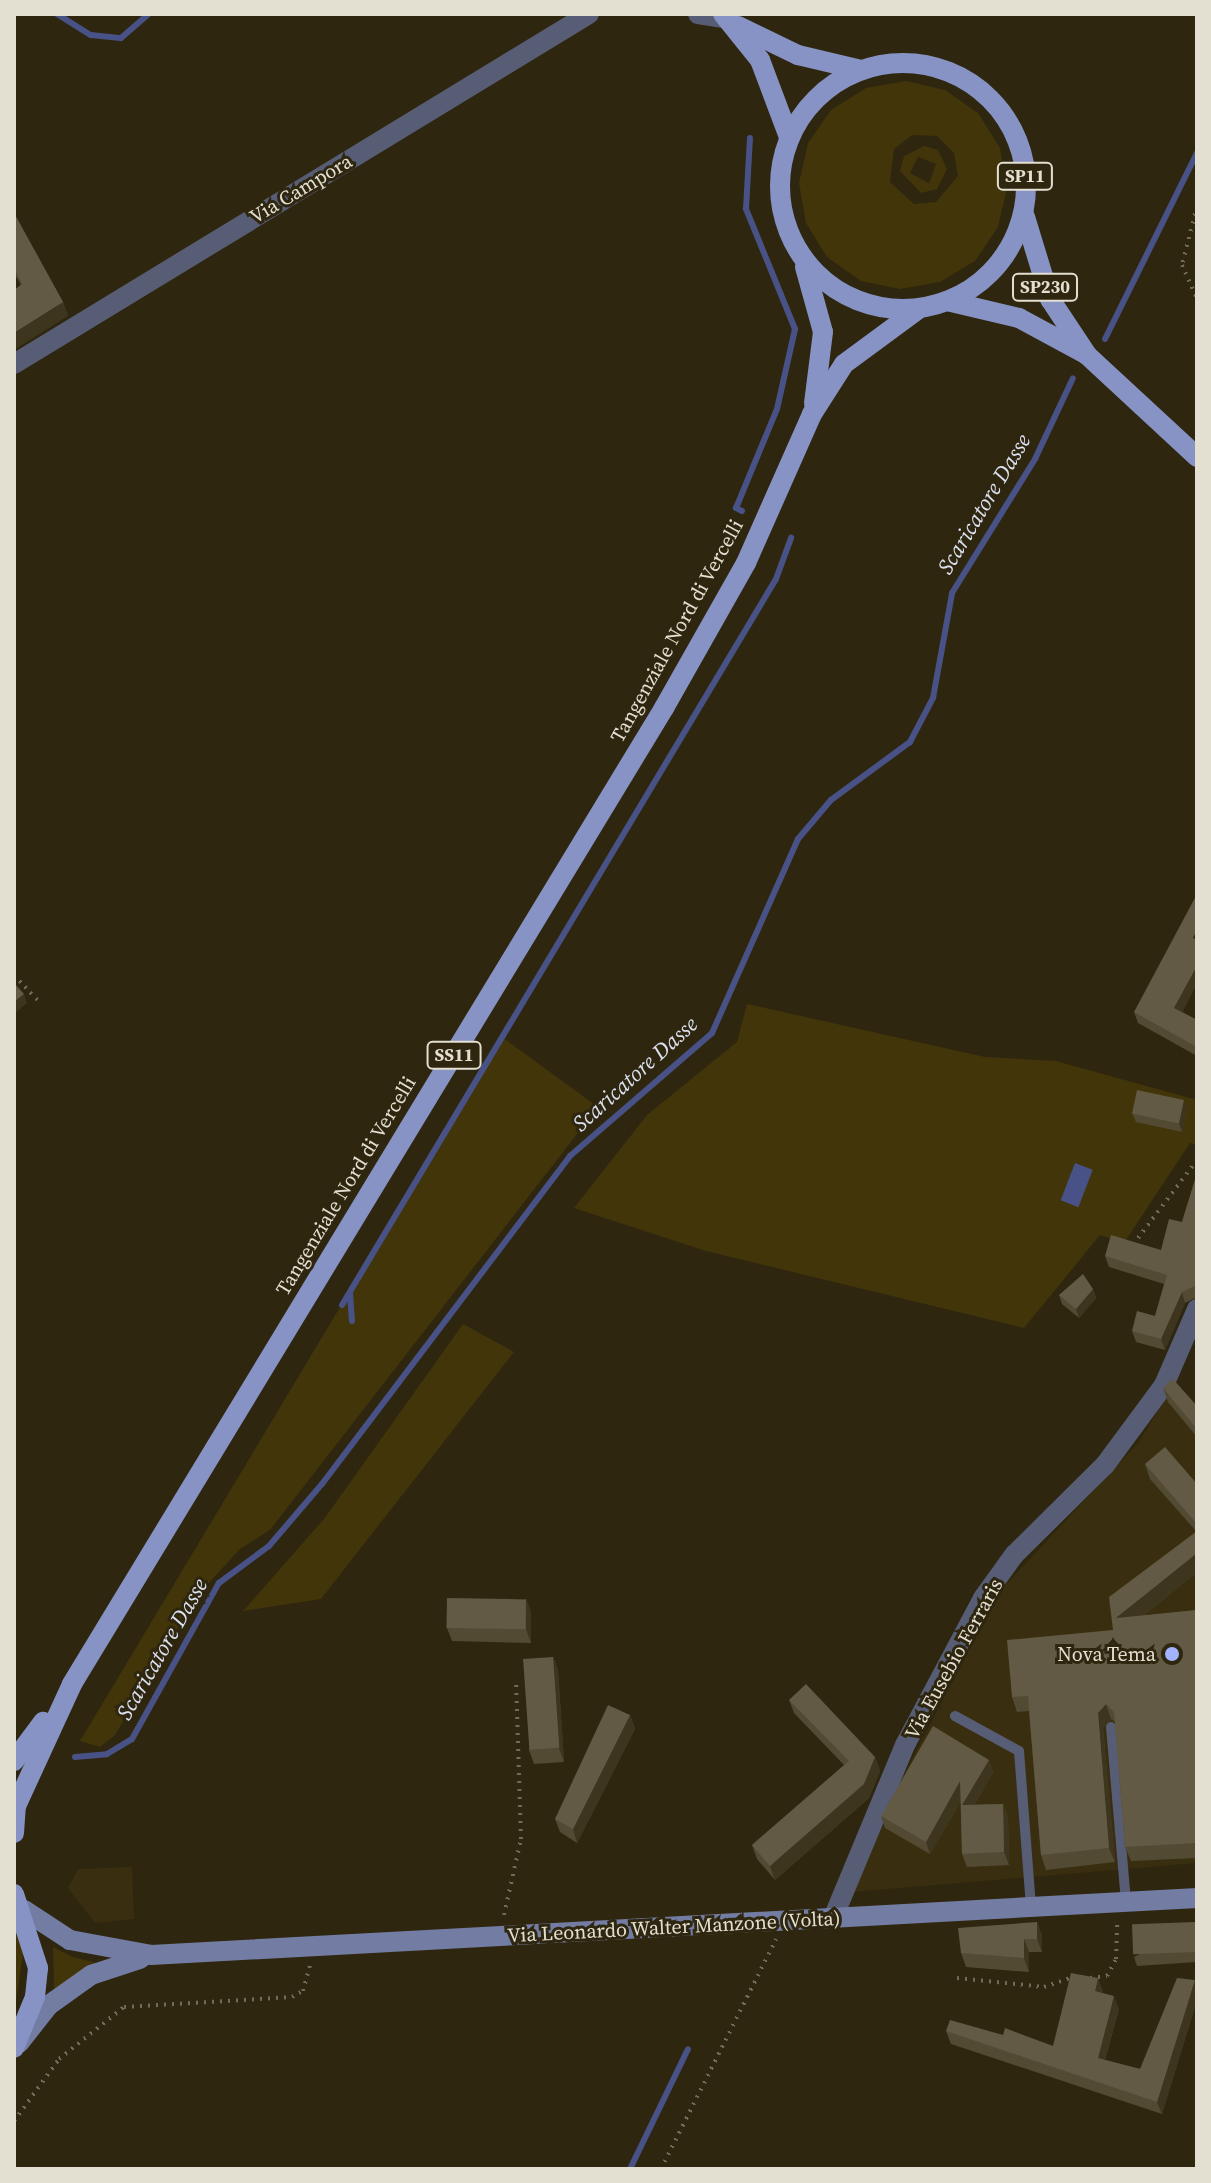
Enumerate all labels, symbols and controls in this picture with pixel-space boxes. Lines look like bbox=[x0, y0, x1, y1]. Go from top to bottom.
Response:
street label: Via Campora bbox=[245, 149, 357, 229]
road number: SP11 bbox=[995, 162, 1055, 190]
road number: SP230 bbox=[1011, 273, 1079, 301]
water label: Scaricatore Dasse bbox=[932, 429, 1036, 579]
street label: Tangenziale Nord di Vercelli bbox=[605, 515, 749, 747]
water label: Scaricatore Dasse bbox=[567, 1011, 703, 1137]
road number: SS11 bbox=[426, 1041, 482, 1069]
street label: Tangenziale Nord di Vercelli bbox=[271, 1072, 421, 1300]
water label: Scaricatore Dasse bbox=[111, 1574, 213, 1724]
street label: Via Eusebio Ferraris bbox=[900, 1575, 1008, 1743]
place label: Nova Tema bbox=[1057, 1642, 1156, 1666]
marker: Nova Tema bbox=[1163, 1645, 1181, 1663]
street label: Via Leonardo Walter Manzone (Volta) bbox=[507, 1906, 841, 1948]

